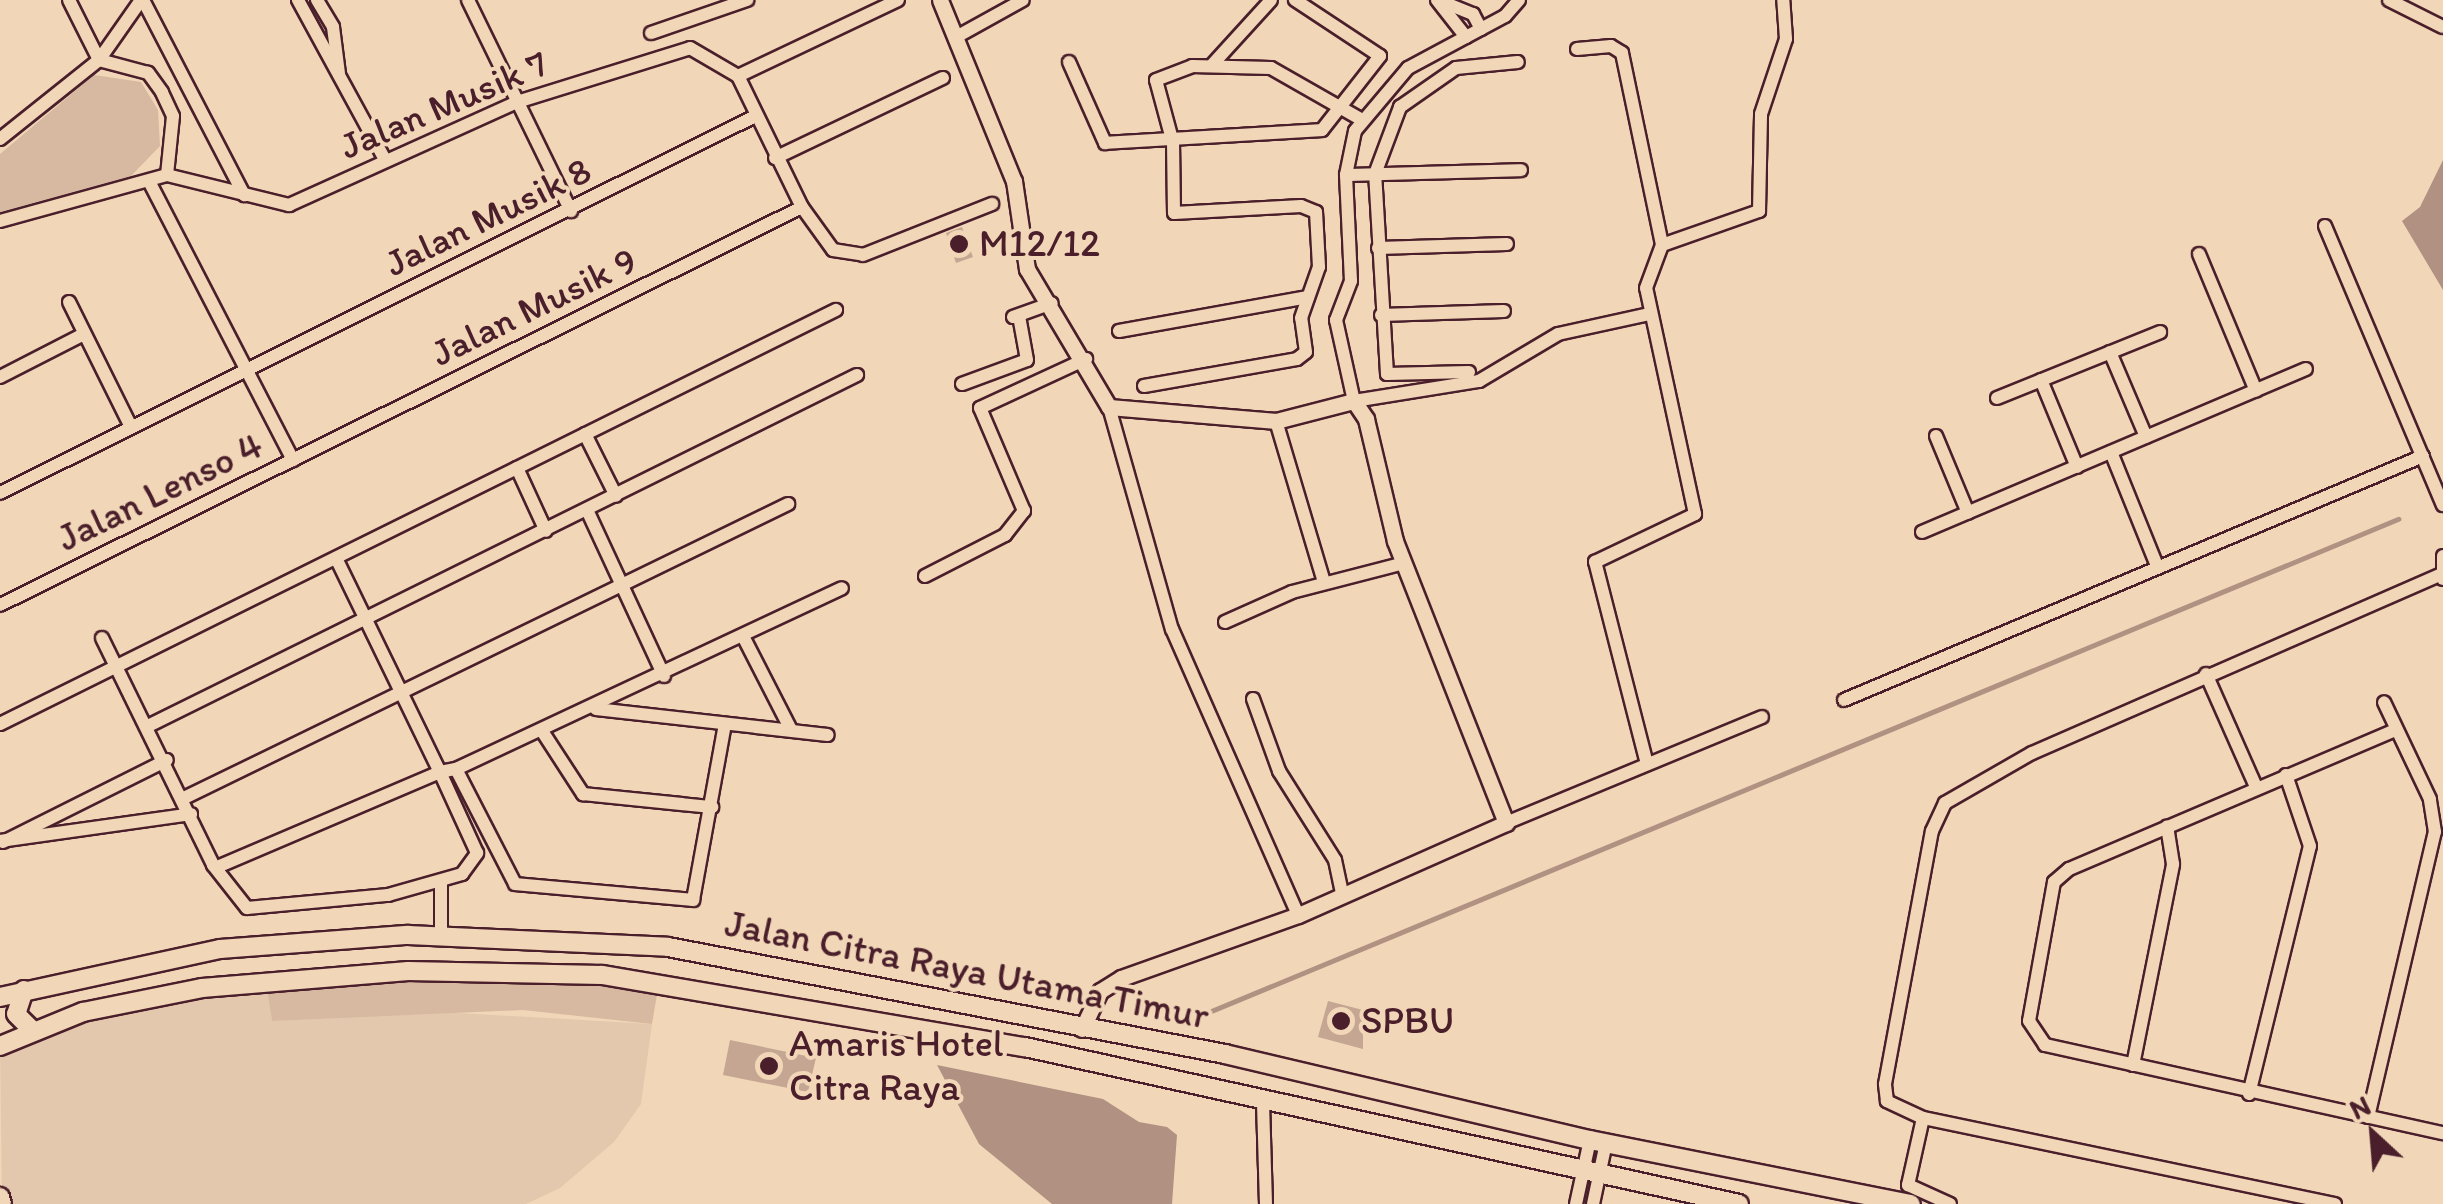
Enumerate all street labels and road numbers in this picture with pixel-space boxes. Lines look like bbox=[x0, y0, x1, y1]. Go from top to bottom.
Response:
street label: Jalan Musik 7 bbox=[334, 41, 554, 169]
street label: Jalan Musik 8 bbox=[378, 148, 598, 286]
street label: Jalan Musik 9 bbox=[425, 238, 643, 376]
street label: Jalan Lenso 4 bbox=[50, 423, 270, 561]
street label: Jalan Citra Raya Utama Timur bbox=[723, 901, 1211, 1039]

